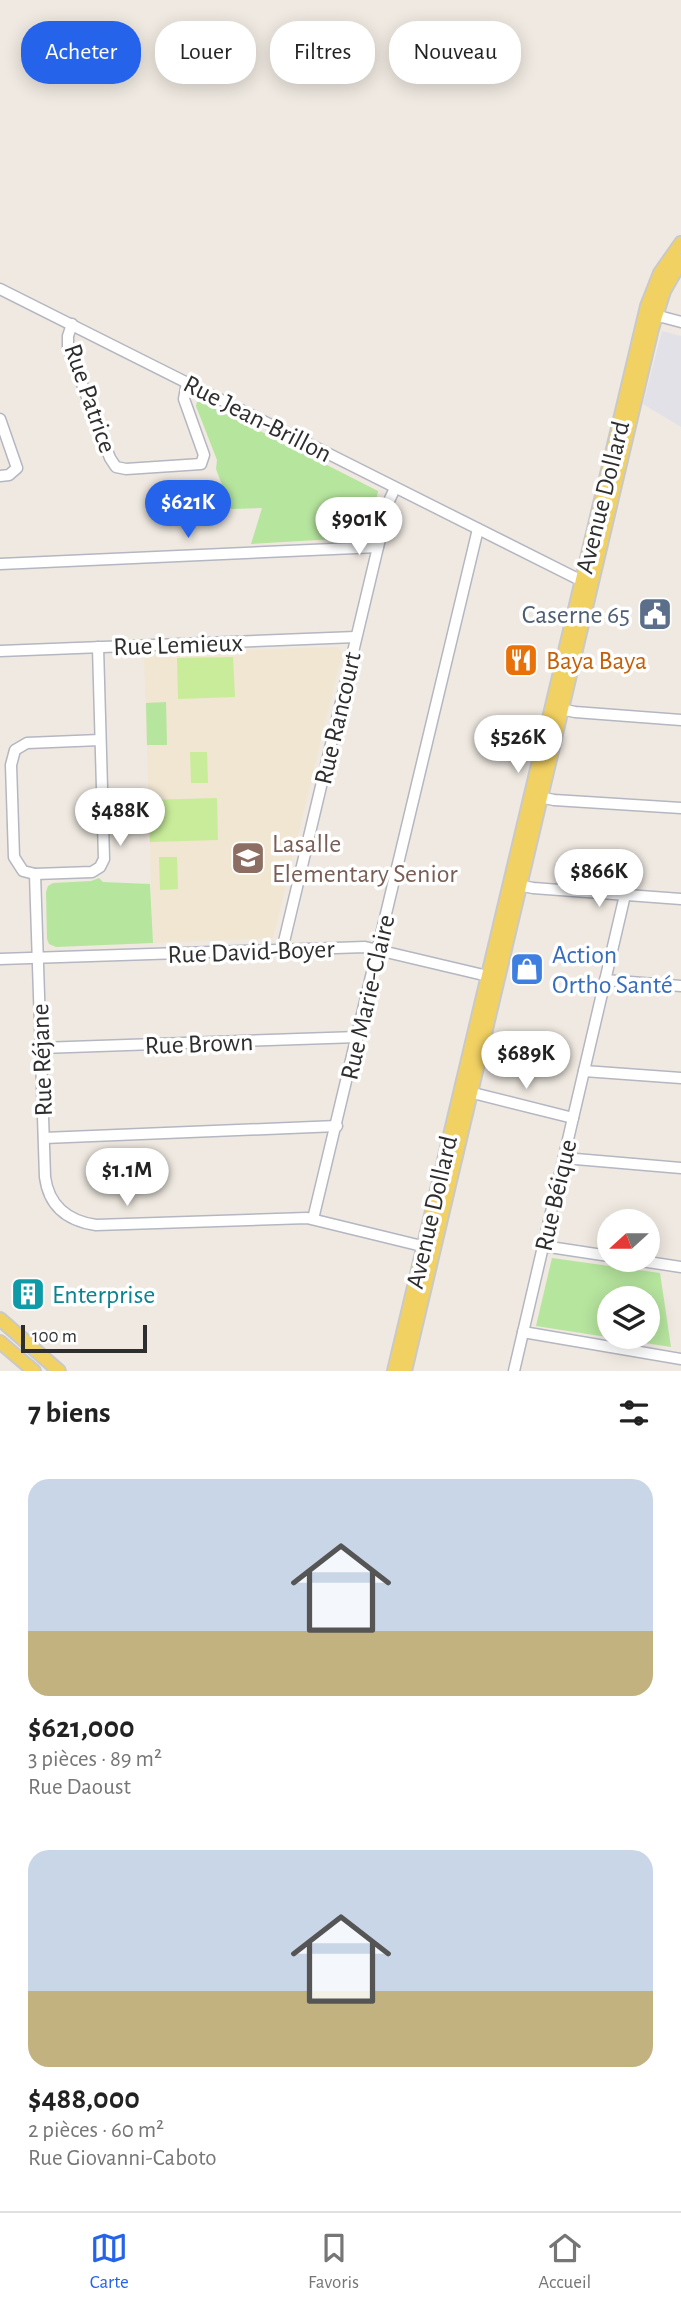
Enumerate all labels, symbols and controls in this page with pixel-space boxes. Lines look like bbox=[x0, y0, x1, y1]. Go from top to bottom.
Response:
chip: Acheter bbox=[21, 21, 141, 84]
chip: Louer bbox=[155, 21, 256, 84]
chip: Filtres bbox=[270, 21, 375, 84]
chip: Nouveau bbox=[389, 21, 521, 84]
street label: Rue Patrice bbox=[59, 341, 121, 456]
street label: Rue Jean-Brillon bbox=[179, 370, 336, 467]
street label: Avenue Dollard bbox=[571, 418, 634, 576]
pin: $621K bbox=[139, 480, 237, 540]
text: $621K bbox=[161, 491, 215, 514]
pin: $901K bbox=[310, 498, 408, 557]
text: $901K bbox=[331, 508, 387, 531]
public building icon: Caserne 65 bbox=[636, 595, 674, 633]
place label: Caserne 65 bbox=[522, 602, 630, 628]
street label: Rue Lemieux bbox=[113, 630, 243, 660]
restaurant icon: Baya Baya bbox=[502, 641, 540, 679]
place label: Baya Baya bbox=[546, 648, 647, 674]
street label: Rue Rancourt bbox=[310, 650, 366, 787]
pin: $526K bbox=[469, 716, 567, 775]
text: $526K bbox=[490, 726, 546, 749]
pin: $488K bbox=[71, 788, 169, 848]
text: $488K bbox=[91, 799, 149, 822]
place label: Lasalle Elementary Senior bbox=[272, 831, 458, 887]
school or university icon: Lasalle Elementary Senior bbox=[229, 839, 267, 877]
pin: $866K bbox=[550, 850, 648, 909]
text: $866K bbox=[570, 860, 628, 883]
street label: Rue Marie-Claire bbox=[336, 912, 400, 1082]
street label: Rue David-Boyer bbox=[167, 936, 336, 968]
place label: Action Ortho Santé bbox=[552, 942, 673, 998]
shop icon: Action Ortho Santé bbox=[508, 950, 546, 988]
street label: Rue Réjane bbox=[27, 1003, 57, 1117]
street label: Rue Brown bbox=[144, 1029, 254, 1059]
pin: $689K bbox=[477, 1032, 575, 1091]
text: $689K bbox=[497, 1042, 555, 1065]
street label: Avenue Dollard bbox=[402, 1133, 462, 1291]
street label: Rue Béique bbox=[530, 1137, 581, 1254]
pin: $1.1M bbox=[78, 1148, 176, 1208]
text: $1.1M bbox=[102, 1159, 152, 1182]
north arrow bbox=[597, 1209, 660, 1272]
map controls bbox=[597, 1209, 660, 1349]
building icon: Enterprise bbox=[9, 1275, 47, 1313]
place label: Enterprise bbox=[52, 1282, 155, 1308]
button: layers bbox=[597, 1286, 660, 1349]
scale bar bbox=[21, 1322, 147, 1354]
text: 100 m bbox=[32, 1327, 77, 1346]
icon: filters bbox=[615, 1394, 653, 1432]
text: 7 biens bbox=[28, 1398, 111, 1428]
icon: home bbox=[278, 1525, 404, 1651]
text: $621,000 bbox=[28, 1713, 135, 1743]
text: 3 pièces · 89 m² bbox=[28, 1748, 162, 1771]
text: Rue Daoust bbox=[28, 1776, 131, 1799]
icon: home bbox=[278, 1896, 404, 2022]
text: $488,000 bbox=[28, 2084, 140, 2114]
text: 2 pièces · 60 m² bbox=[28, 2119, 164, 2142]
text: Rue Giovanni-Caboto bbox=[28, 2147, 217, 2170]
tab: Carte bbox=[90, 2229, 129, 2294]
tab: Favoris bbox=[308, 2229, 359, 2294]
tab: Accueil bbox=[538, 2229, 591, 2294]

